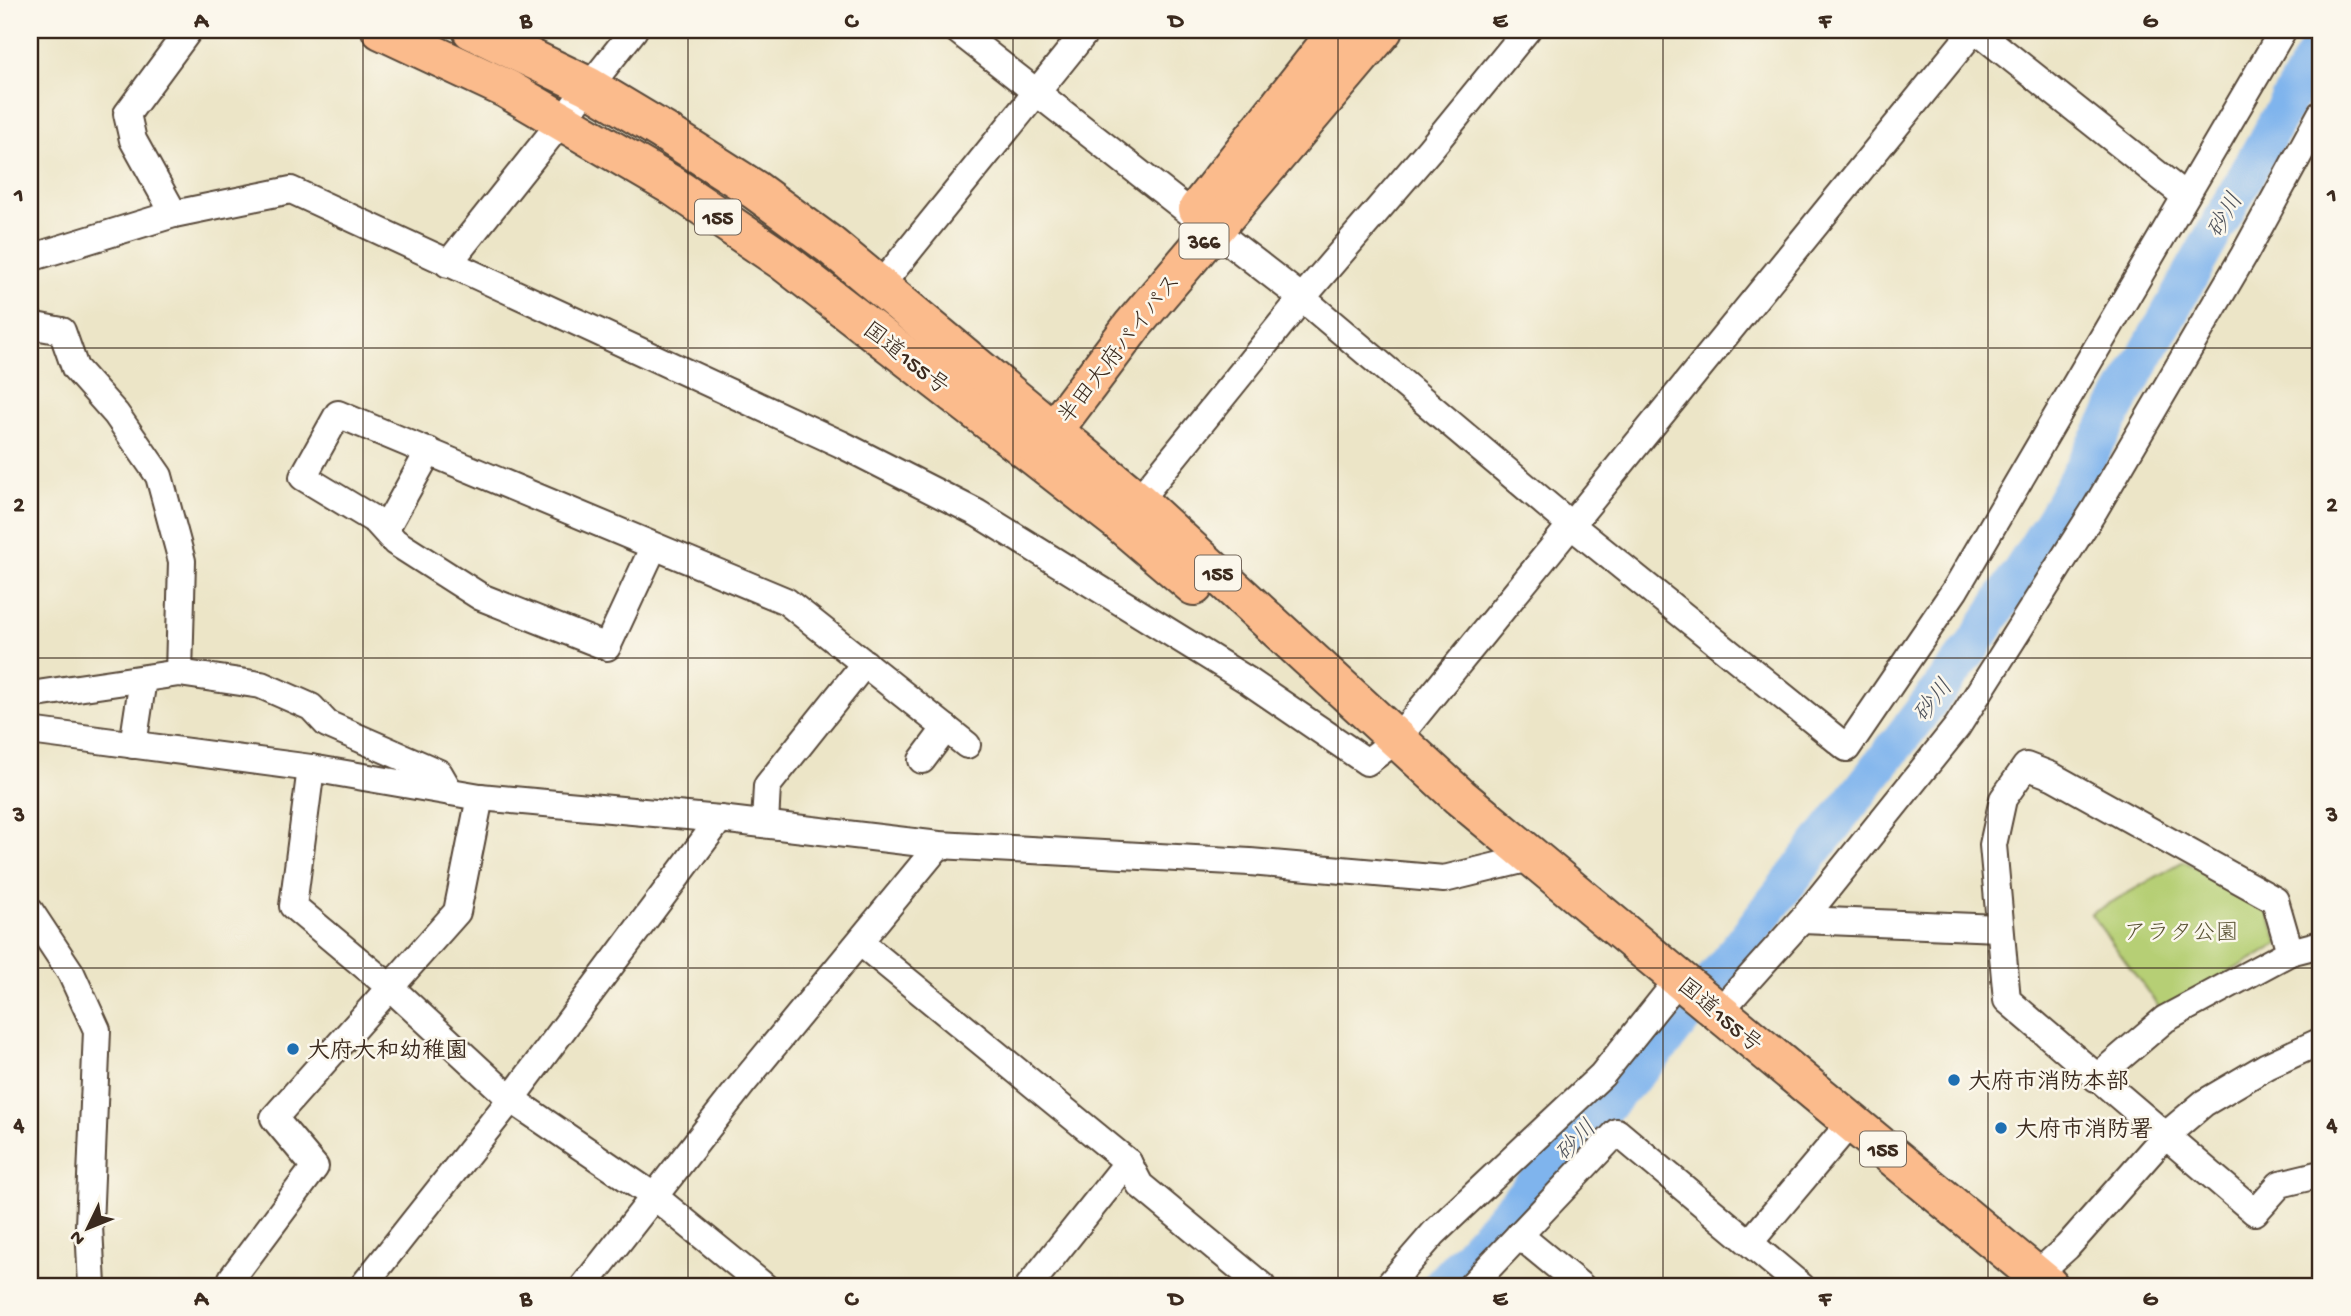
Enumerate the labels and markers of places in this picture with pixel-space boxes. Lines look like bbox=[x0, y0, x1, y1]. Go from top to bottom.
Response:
place label: 大府大和幼稚園 bbox=[307, 1038, 468, 1066]
marker: 大府大和幼稚園 bbox=[285, 1041, 301, 1057]
place label: 大府市消防本部 bbox=[1968, 1068, 2129, 1097]
marker: 大府市消防本部 bbox=[1946, 1072, 1962, 1088]
place label: 大府市消防署 bbox=[2015, 1117, 2153, 1145]
marker: 大府市消防署 bbox=[1993, 1120, 2009, 1136]

